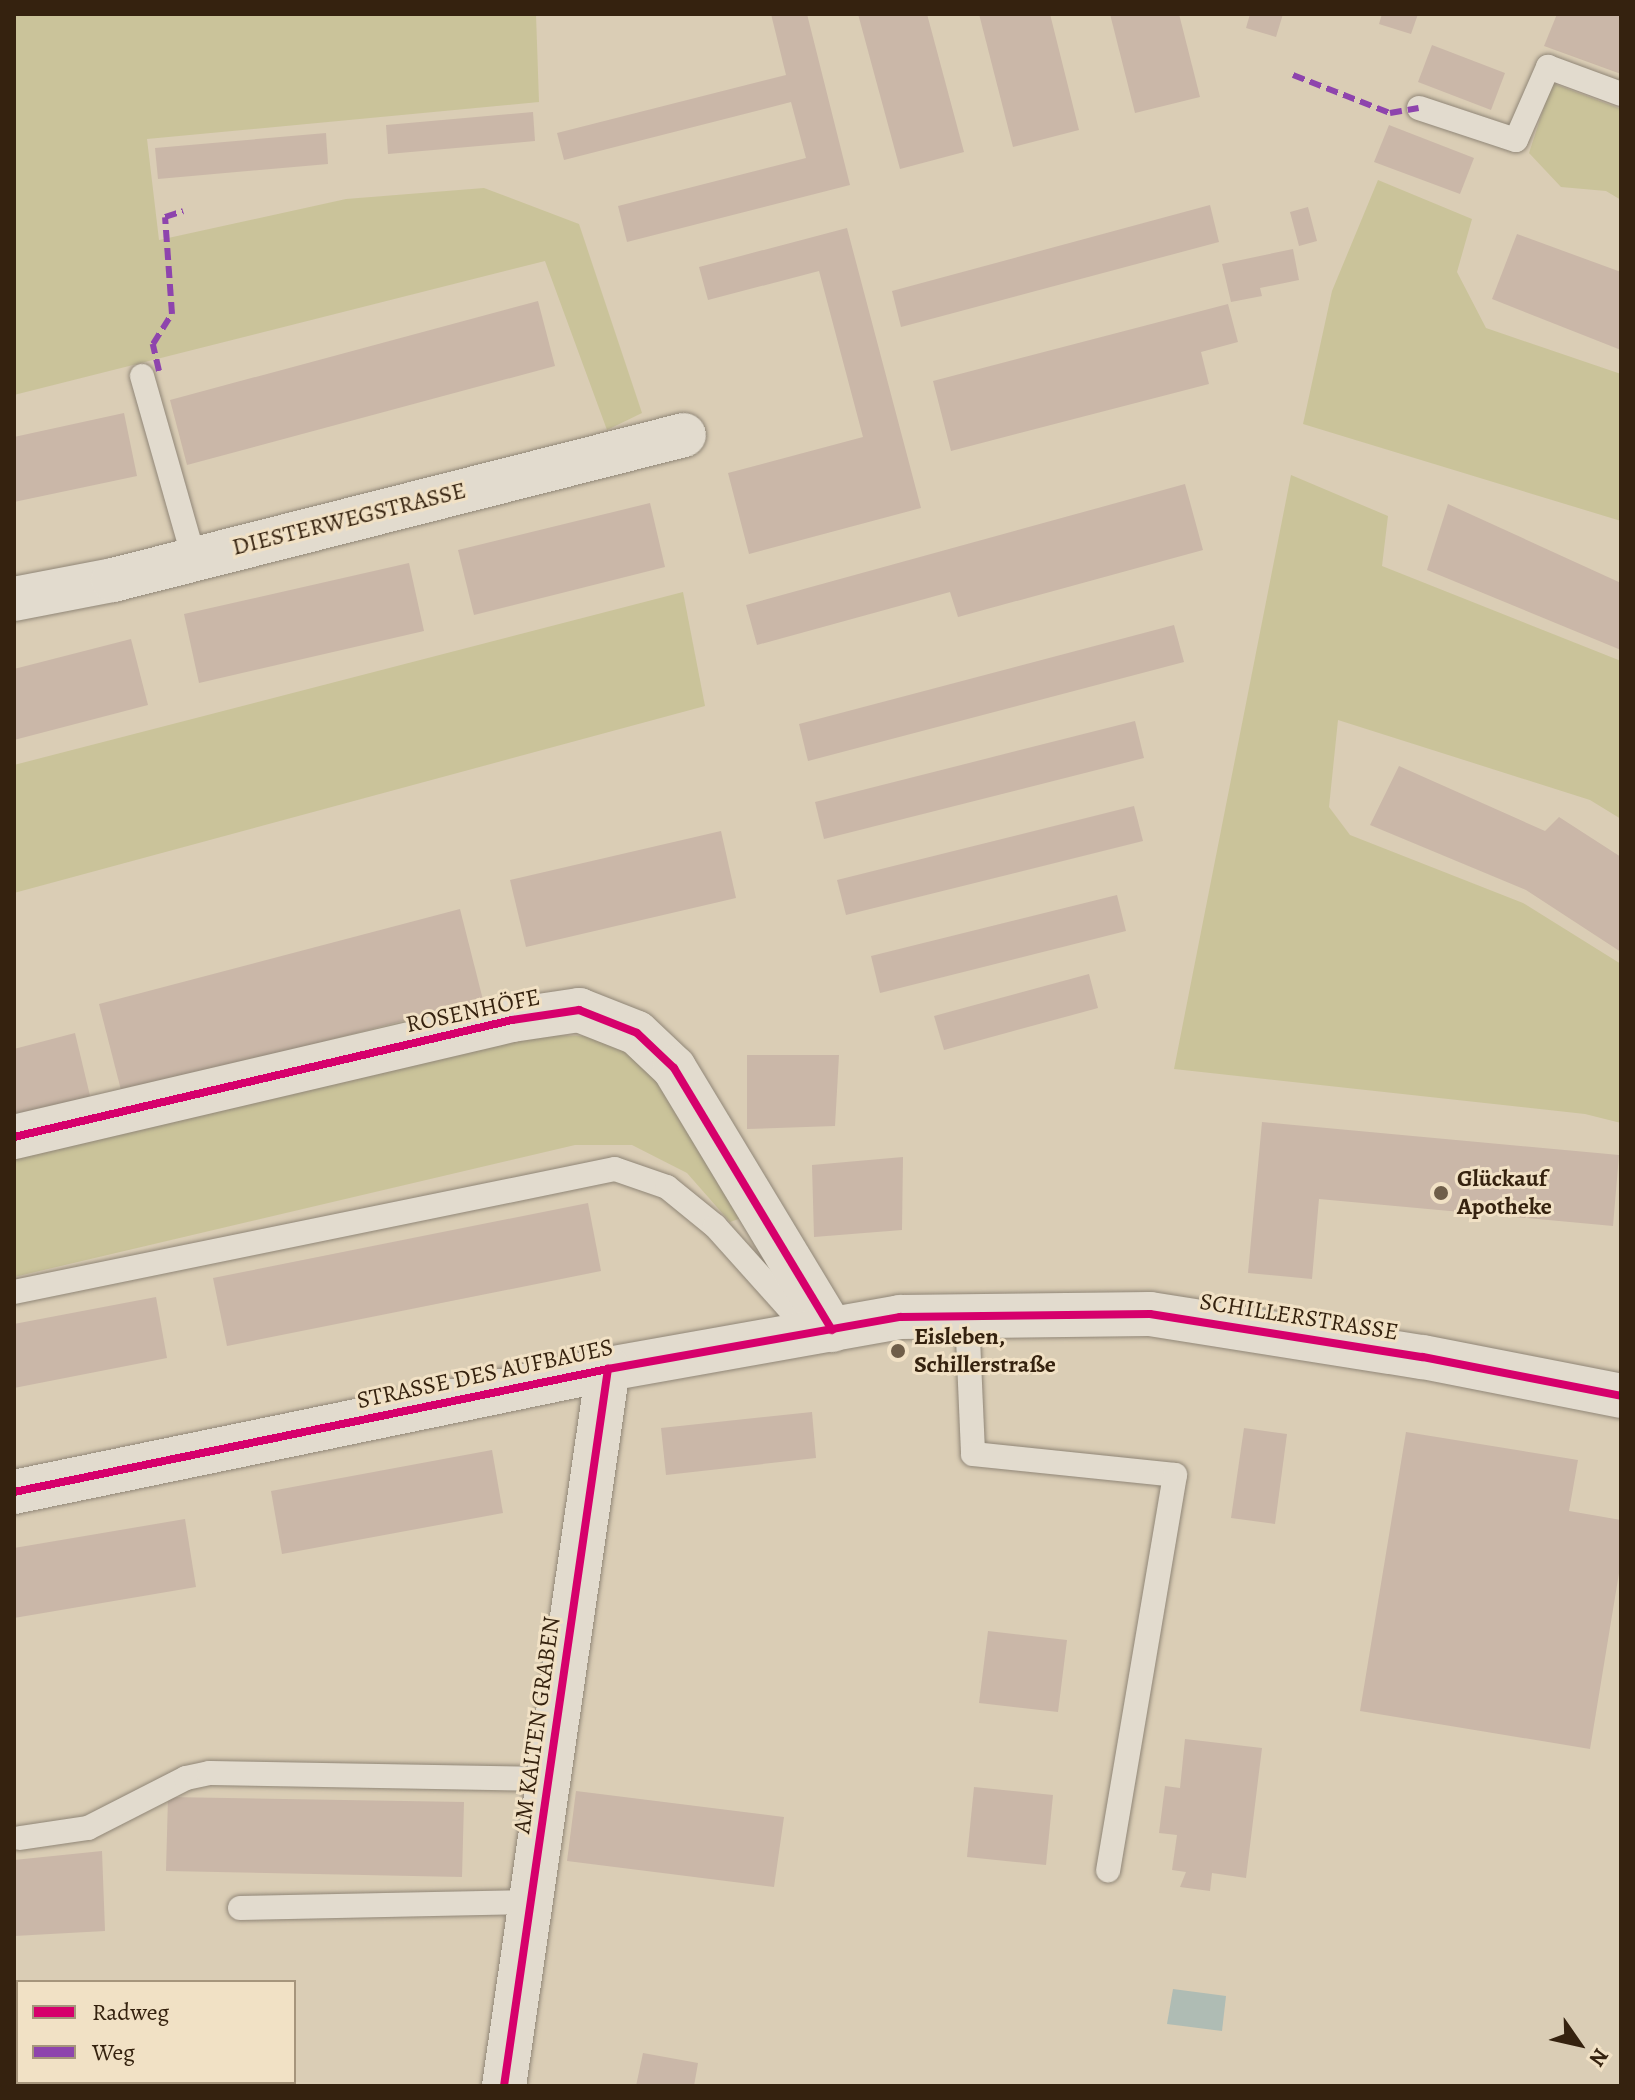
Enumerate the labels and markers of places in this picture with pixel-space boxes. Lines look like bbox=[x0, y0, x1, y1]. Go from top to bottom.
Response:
place label: Glückauf Apotheke bbox=[1457, 1165, 1552, 1221]
marker: Glückauf Apotheke bbox=[1432, 1184, 1450, 1202]
place label: Eisleben, Schillerstraße bbox=[914, 1323, 1056, 1379]
marker: Eisleben, Schillerstraße bbox=[889, 1342, 907, 1360]

